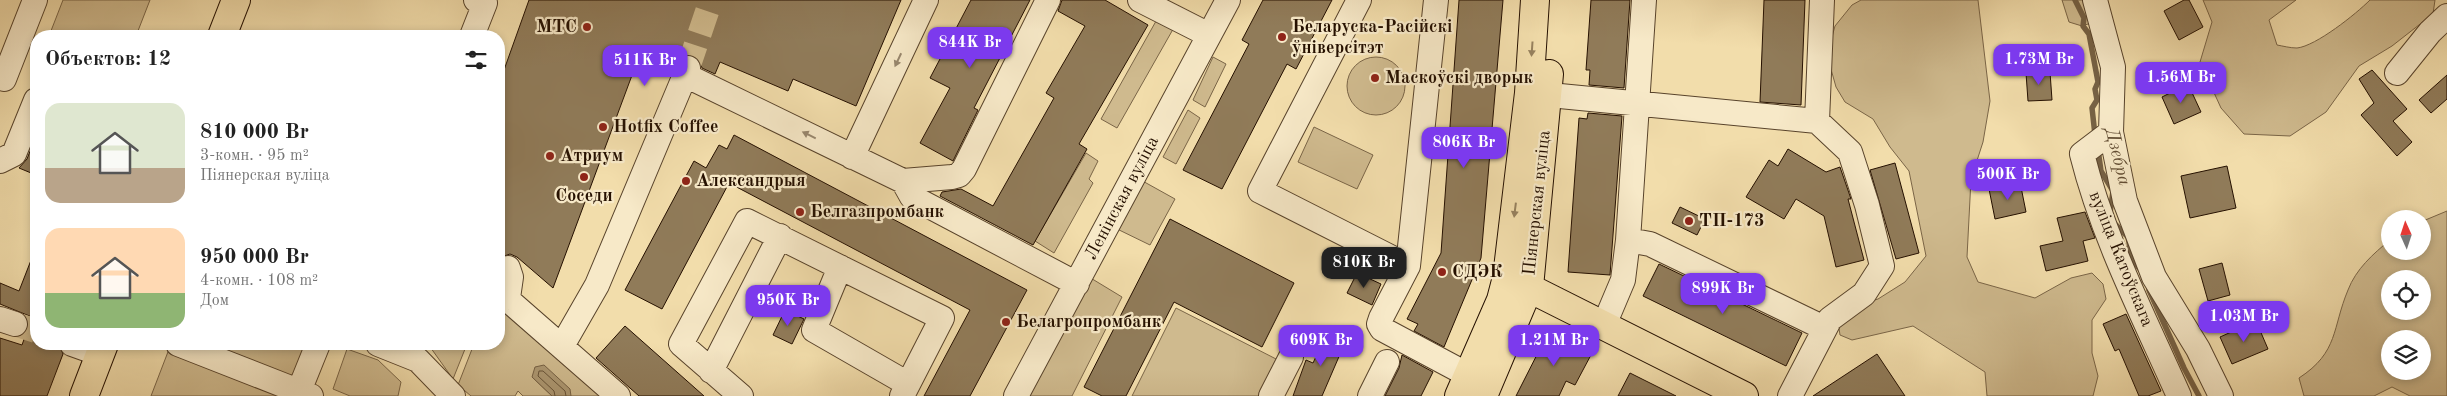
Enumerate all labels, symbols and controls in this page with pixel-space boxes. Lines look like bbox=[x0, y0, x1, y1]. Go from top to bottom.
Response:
place label: МТС bbox=[536, 18, 577, 36]
place label: Беларуска-Расійскі ўніверсітэт bbox=[1292, 18, 1452, 57]
marker: МТС bbox=[581, 21, 593, 33]
pin: 844K Br bbox=[924, 27, 1016, 69]
marker: Беларуска-Расійскі ўніверсітэт bbox=[1276, 31, 1288, 43]
text: 844K Br bbox=[939, 35, 1001, 51]
one-way arrow bbox=[1527, 41, 1535, 57]
pin: 511K Br bbox=[599, 44, 691, 87]
pin: 1.73M Br bbox=[1987, 44, 2091, 86]
icon: filters bbox=[462, 46, 490, 74]
text: Объектов: 12 bbox=[45, 49, 171, 70]
text: 1.73M Br bbox=[2004, 52, 2074, 68]
text: 511K Br bbox=[614, 53, 676, 69]
one-way arrow bbox=[893, 53, 901, 67]
pin: 1.56M Br bbox=[2129, 62, 2233, 104]
place label: Маскоўскі дворык bbox=[1385, 69, 1534, 87]
text: 1.56M Br bbox=[2146, 70, 2216, 86]
marker: Маскоўскі дворык bbox=[1369, 72, 1381, 84]
place label: Hotfix Coffee bbox=[613, 118, 719, 136]
marker: Hotfix Coffee bbox=[597, 121, 609, 133]
text: 810 000 Br bbox=[200, 122, 309, 143]
icon: home bbox=[85, 123, 145, 183]
water label: Дзебра bbox=[2100, 123, 2134, 188]
pin: 806K Br bbox=[1418, 126, 1510, 169]
street label: Піянерская вуліца bbox=[1520, 129, 1554, 277]
one-way arrow bbox=[801, 131, 816, 139]
street label: Ленінская вуліца bbox=[1082, 133, 1162, 263]
text: 806K Br bbox=[1433, 135, 1495, 151]
place label: Атриум bbox=[560, 147, 623, 165]
text: 3-комн. · 95 m² bbox=[200, 148, 309, 164]
marker: Атриум bbox=[544, 150, 556, 162]
pin: 500K Br bbox=[1962, 158, 2054, 201]
text: 500K Br bbox=[1977, 167, 2039, 183]
text: Піянерская вуліца bbox=[200, 168, 330, 184]
marker: Соседи bbox=[578, 171, 590, 183]
place label: Александрыя bbox=[696, 172, 806, 190]
marker: Александрыя bbox=[680, 175, 692, 187]
place label: Соседи bbox=[555, 187, 613, 205]
street label: вуліца Катоўскага bbox=[2086, 189, 2156, 329]
place label: Белгазпромбанк bbox=[810, 203, 945, 221]
one-way arrow bbox=[1511, 203, 1519, 219]
marker: Белгазпромбанк bbox=[794, 206, 806, 218]
north arrow bbox=[2381, 210, 2431, 260]
map controls bbox=[2381, 210, 2431, 380]
place label: ТП-173 bbox=[1699, 212, 1764, 230]
marker: ТП-173 bbox=[1683, 215, 1695, 227]
pin: 810K Br bbox=[1318, 246, 1410, 289]
text: 950 000 Br bbox=[200, 247, 309, 268]
icon: home bbox=[85, 248, 145, 308]
text: 810K Br bbox=[1333, 255, 1395, 271]
place label: СДЭК bbox=[1452, 263, 1502, 281]
marker: СДЭК bbox=[1436, 266, 1448, 278]
button: locate bbox=[2381, 270, 2431, 320]
pin: 899K Br bbox=[1677, 272, 1769, 315]
text: 4-комн. · 108 m² bbox=[200, 273, 318, 289]
text: 899K Br bbox=[1692, 281, 1754, 297]
pin: 950K Br bbox=[742, 284, 834, 327]
text: Дом bbox=[200, 293, 229, 309]
text: 950K Br bbox=[757, 293, 819, 309]
pin: 1.03M Br bbox=[2192, 300, 2296, 343]
text: 1.03M Br bbox=[2209, 309, 2279, 325]
place label: Белагропромбанк bbox=[1016, 313, 1162, 331]
marker: Белагропромбанк bbox=[1000, 316, 1012, 328]
pin: 609K Br bbox=[1275, 324, 1367, 367]
pin: 1.21M Br bbox=[1502, 324, 1606, 367]
button: layers bbox=[2381, 330, 2431, 380]
text: 609K Br bbox=[1290, 333, 1352, 349]
text: 1.21M Br bbox=[1519, 333, 1589, 349]

